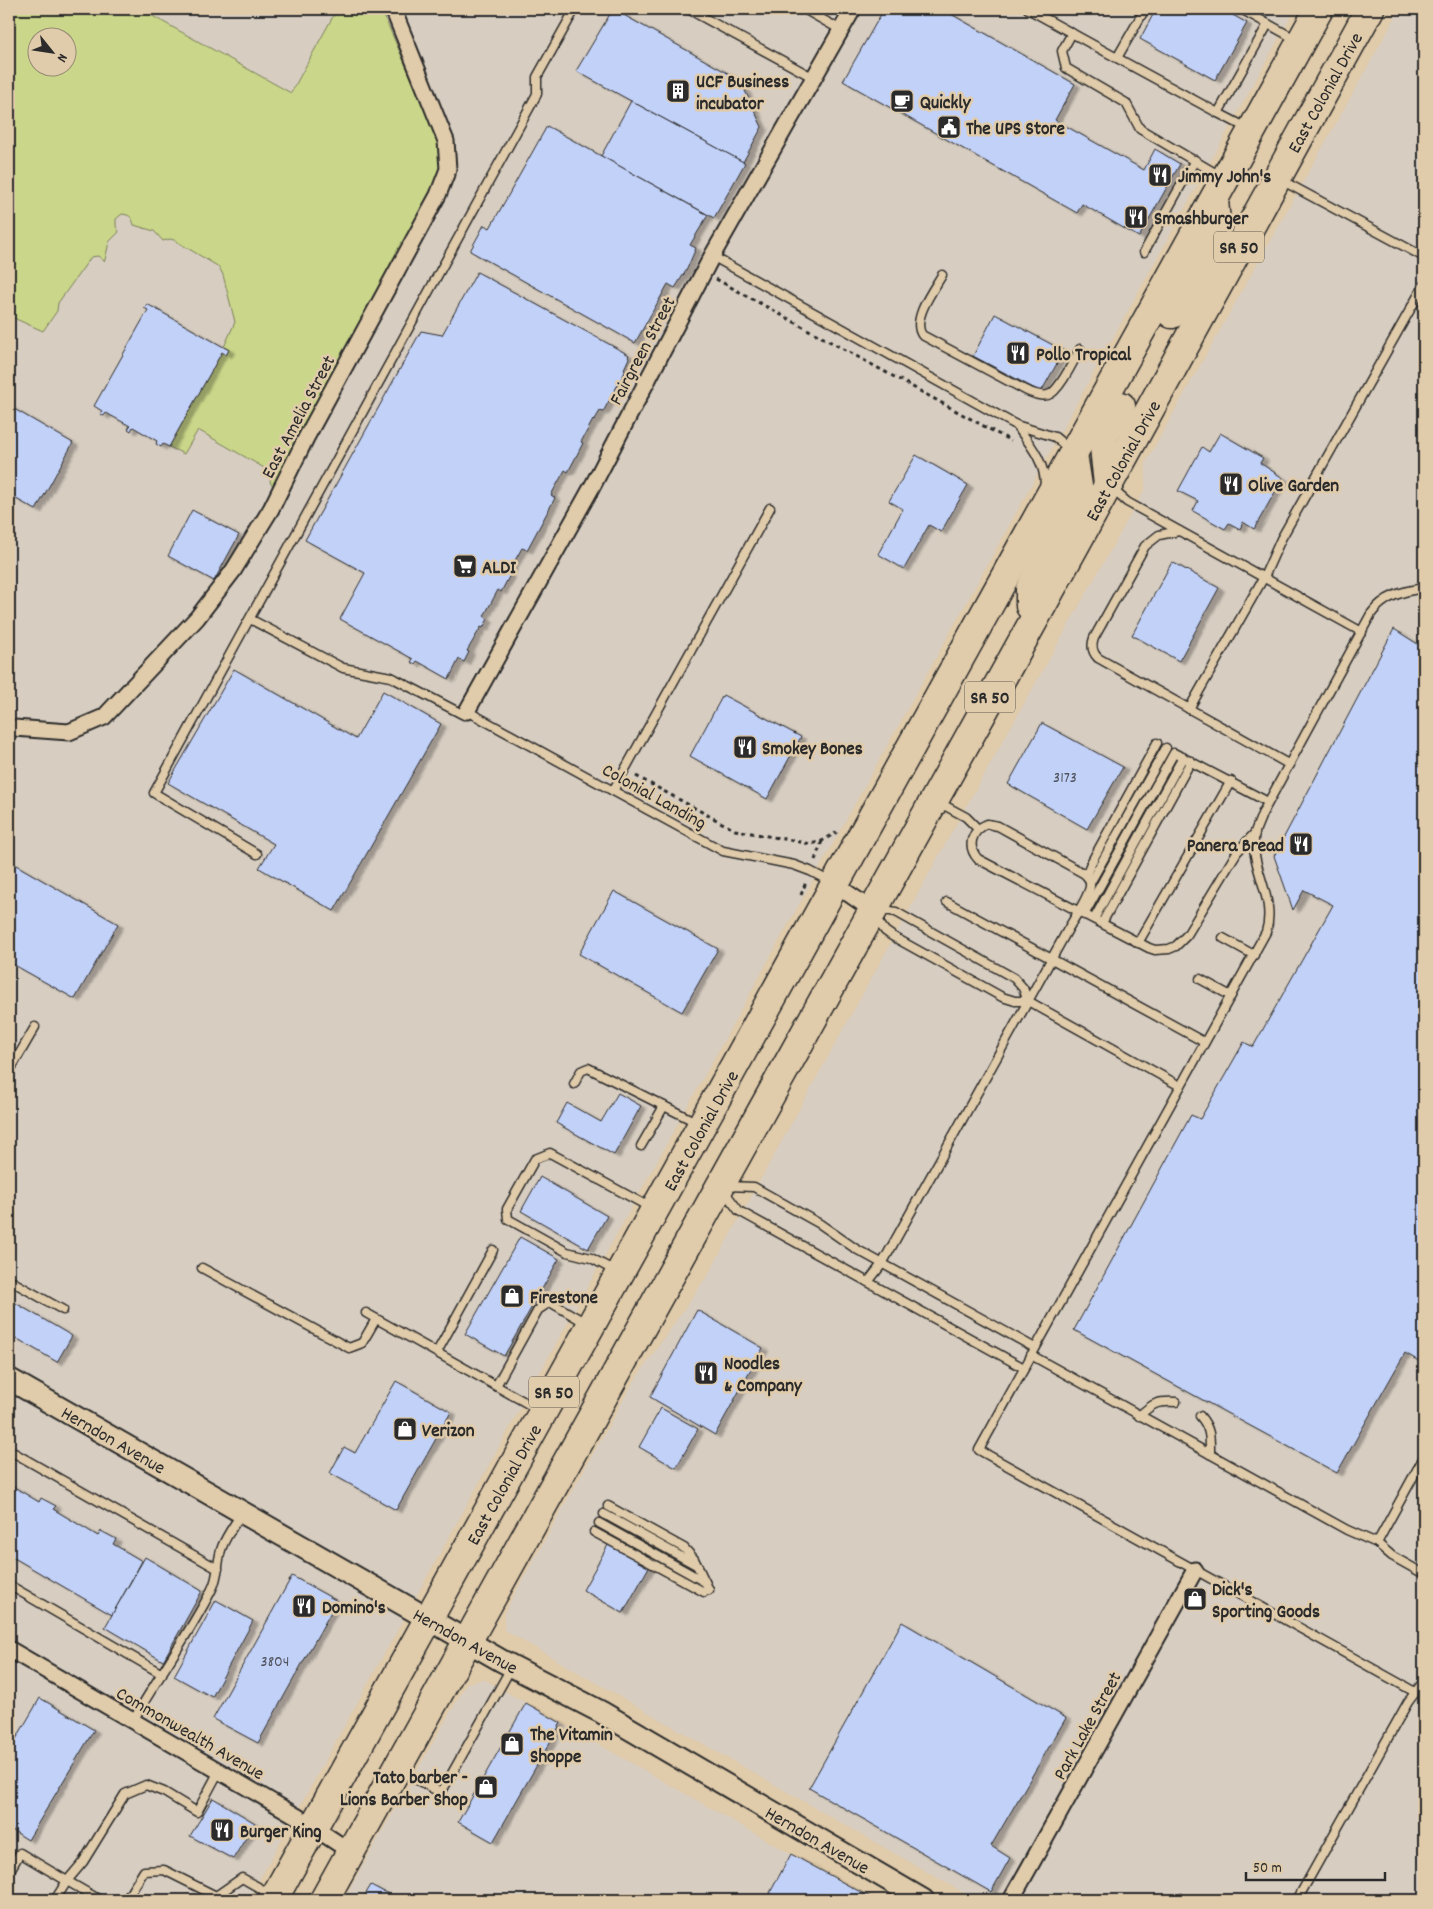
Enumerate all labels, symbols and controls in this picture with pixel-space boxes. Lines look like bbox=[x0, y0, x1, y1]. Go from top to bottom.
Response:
north arrow bbox=[28, 28, 78, 78]
street label: East Colonial Drive bbox=[1283, 28, 1371, 159]
text: N bbox=[51, 50, 72, 66]
place label: UCF Business incubator bbox=[696, 70, 789, 119]
building icon: UCF Business incubator bbox=[665, 78, 691, 104]
cafe icon: Quickly bbox=[889, 88, 915, 114]
place label: Quickly bbox=[920, 91, 972, 118]
public building icon: The UPS Store bbox=[936, 114, 962, 140]
place label: The UPS Store bbox=[966, 117, 1065, 144]
restaurant icon: Jimmy John's bbox=[1147, 162, 1173, 188]
place label: Jimmy John's bbox=[1178, 165, 1271, 192]
restaurant icon: Smashburger bbox=[1123, 204, 1149, 230]
place label: Smashburger bbox=[1154, 207, 1249, 234]
road number: SR 50 bbox=[1214, 232, 1264, 262]
street label: Fairgreen Street bbox=[604, 293, 684, 411]
restaurant icon: Pollo Tropical bbox=[1005, 340, 1031, 366]
place label: Pollo Tropical bbox=[1036, 343, 1132, 370]
street label: East Amelia Street bbox=[256, 351, 344, 484]
street label: East Colonial Drive bbox=[1081, 396, 1169, 527]
restaurant icon: Olive Garden bbox=[1218, 471, 1244, 497]
place label: Olive Garden bbox=[1248, 474, 1339, 501]
supermarket icon: ALDI bbox=[452, 553, 478, 579]
place label: ALDI bbox=[482, 556, 516, 583]
road number: SR 50 bbox=[965, 682, 1015, 712]
restaurant icon: Smokey Bones bbox=[732, 734, 758, 760]
place label: Smokey Bones bbox=[762, 737, 863, 764]
street label: Colonial Landing bbox=[596, 758, 710, 838]
house number: 3173 bbox=[1053, 767, 1077, 790]
restaurant icon: Panera Bread bbox=[1288, 831, 1314, 857]
place label: Panera Bread bbox=[1187, 834, 1284, 861]
street label: East Colonial Drive bbox=[659, 1066, 747, 1197]
shop icon: Firestone bbox=[499, 1283, 525, 1309]
place label: Firestone bbox=[530, 1286, 598, 1313]
place label: Noodles & Company bbox=[724, 1352, 803, 1401]
restaurant icon: Noodles & Company bbox=[693, 1360, 719, 1386]
road number: SR 50 bbox=[529, 1376, 579, 1408]
street label: Herndon Avenue bbox=[55, 1401, 169, 1483]
shop icon: Verizon bbox=[392, 1416, 418, 1442]
place label: Verizon bbox=[422, 1419, 475, 1446]
street label: East Colonial Drive bbox=[462, 1420, 550, 1551]
place label: Dick's Sporting Goods bbox=[1212, 1578, 1320, 1627]
shop icon: Dick's Sporting Goods bbox=[1182, 1586, 1208, 1612]
restaurant icon: Domino's bbox=[291, 1593, 317, 1619]
place label: Domino's bbox=[322, 1596, 386, 1623]
street label: Herndon Avenue bbox=[407, 1603, 522, 1683]
house number: 3804 bbox=[261, 1651, 289, 1674]
street label: Park Lake Street bbox=[1048, 1668, 1130, 1786]
street label: Commonwealth Avenue bbox=[110, 1682, 268, 1789]
place label: The Vitamin Shoppe bbox=[530, 1723, 613, 1772]
shop icon: The Vitamin Shoppe bbox=[499, 1731, 525, 1757]
place label: Tato barber - Lions Barber Shop bbox=[340, 1766, 468, 1815]
shop icon: Tato barber - Lions Barber Shop bbox=[473, 1774, 499, 1800]
street label: Herndon Avenue bbox=[759, 1801, 873, 1883]
restaurant icon: Burger King bbox=[209, 1817, 235, 1843]
place label: Burger King bbox=[240, 1820, 322, 1847]
scale bar bbox=[1246, 1849, 1384, 1881]
text: 50 m bbox=[1253, 1858, 1282, 1880]

